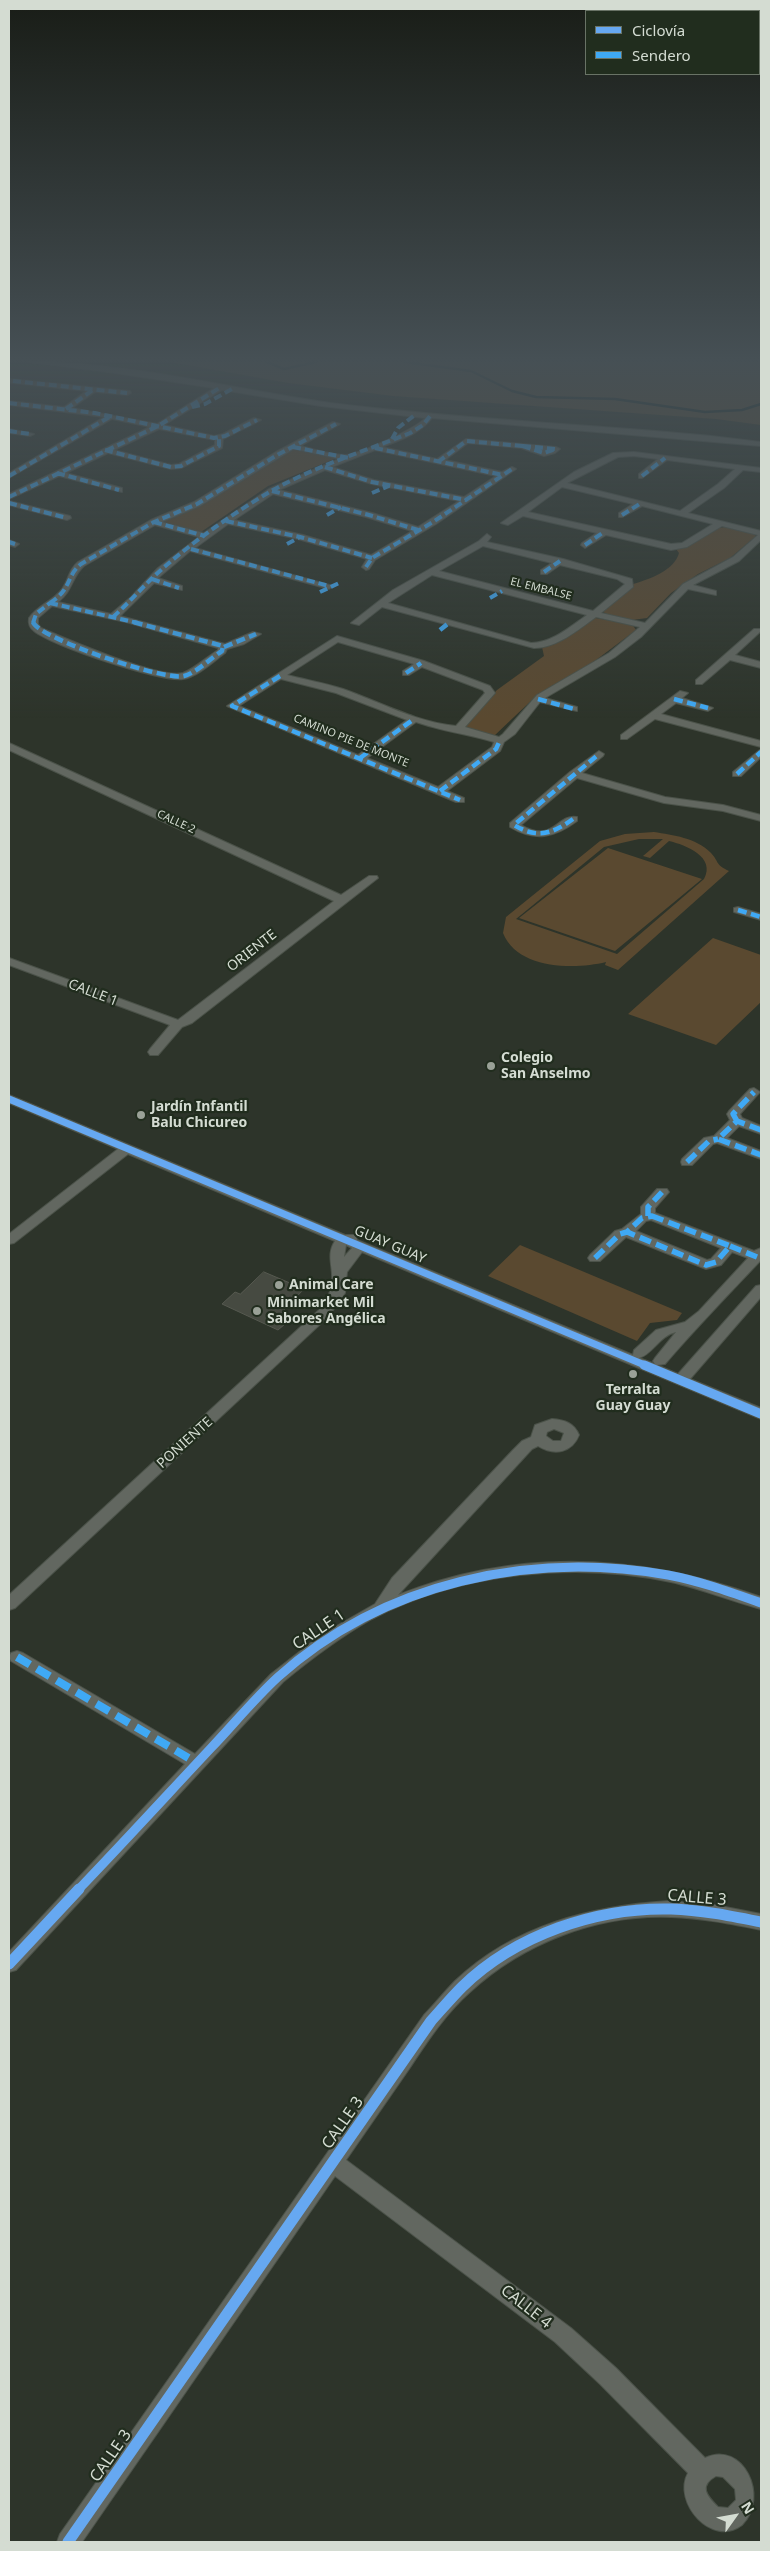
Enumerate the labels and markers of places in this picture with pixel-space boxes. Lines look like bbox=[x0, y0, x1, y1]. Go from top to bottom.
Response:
place label: Colegio San Anselmo bbox=[501, 1050, 591, 1082]
marker: Colegio San Anselmo bbox=[485, 1060, 497, 1072]
place label: Jardín Infantil Balu Chicureo bbox=[151, 1099, 248, 1132]
marker: Jardín Infantil Balu Chicureo bbox=[135, 1109, 147, 1121]
place label: Animal Care bbox=[289, 1277, 374, 1293]
marker: Animal Care bbox=[273, 1279, 285, 1291]
place label: Minimarket Mil Sabores Angélica bbox=[267, 1295, 386, 1328]
marker: Minimarket Mil Sabores Angélica bbox=[251, 1305, 263, 1317]
marker: Terralta Guay Guay bbox=[627, 1368, 639, 1380]
place label: Terralta Guay Guay bbox=[596, 1382, 670, 1414]

